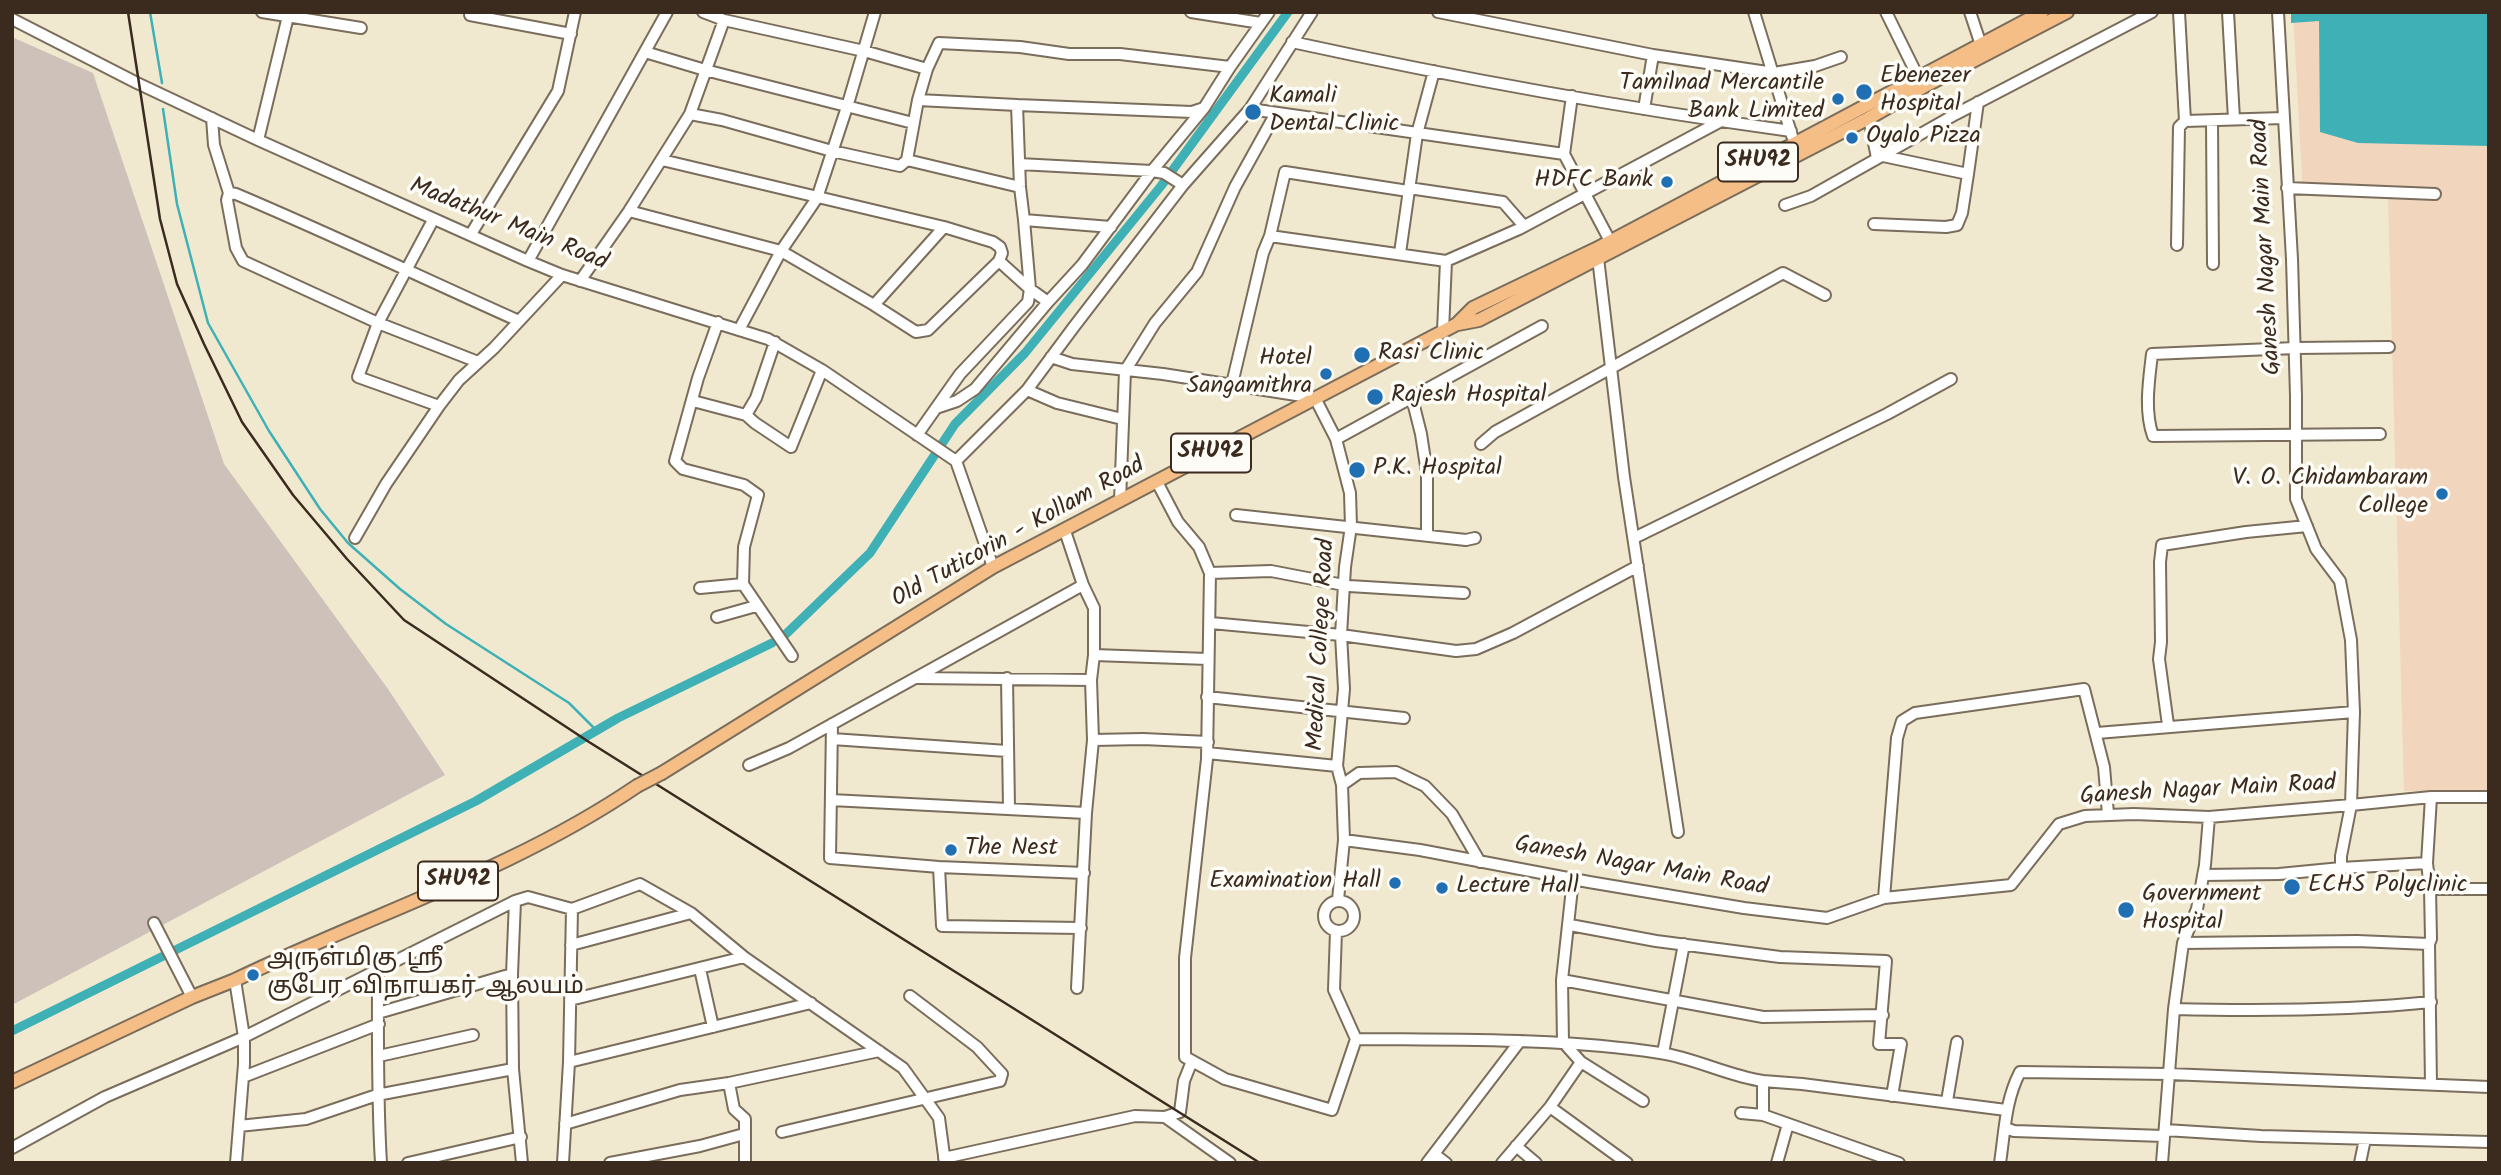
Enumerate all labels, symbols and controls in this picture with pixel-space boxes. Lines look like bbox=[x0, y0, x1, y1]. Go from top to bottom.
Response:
place label: Ebenezer Hospital bbox=[1880, 64, 1970, 120]
place label: Tamilnad Mercantile Bank Limited bbox=[1619, 71, 1824, 127]
marker: Ebenezer Hospital bbox=[1854, 82, 1874, 102]
place label: Kamali Dental Clinic bbox=[1269, 84, 1399, 140]
marker: Tamilnad Mercantile Bank Limited bbox=[1830, 91, 1846, 107]
marker: Kamali Dental Clinic bbox=[1243, 102, 1263, 122]
street label: Ganesh Nagar Main Road bbox=[2247, 118, 2289, 376]
place label: Oyalo Pizza bbox=[1866, 124, 1981, 152]
marker: Oyalo Pizza bbox=[1844, 130, 1860, 146]
road number: SHU92 bbox=[1718, 142, 1798, 182]
place label: HDFC Bank bbox=[1534, 168, 1653, 196]
street label: Madathur Main Road bbox=[405, 173, 611, 279]
marker: HDFC Bank bbox=[1659, 174, 1675, 190]
place label: Rasi Clinic bbox=[1378, 341, 1484, 369]
marker: Rasi Clinic bbox=[1352, 345, 1372, 365]
place label: Hotel Sangamithra bbox=[1186, 346, 1312, 402]
marker: Hotel Sangamithra bbox=[1318, 366, 1334, 382]
place label: Rajesh Hospital bbox=[1391, 383, 1547, 411]
marker: Rajesh Hospital bbox=[1365, 387, 1385, 407]
road number: SHU92 bbox=[1171, 433, 1251, 472]
street label: Old Tuticorin - Kollam Road bbox=[887, 452, 1151, 616]
place label: P.K. Hospital bbox=[1373, 456, 1502, 484]
marker: P.K. Hospital bbox=[1347, 460, 1367, 480]
place label: V. O. Chidambaram College bbox=[2232, 466, 2428, 522]
marker: V. O. Chidambaram College bbox=[2434, 486, 2450, 502]
street label: Medical College Road bbox=[1303, 538, 1343, 752]
street label: Ganesh Nagar Main Road bbox=[2079, 771, 2337, 813]
street label: Ganesh Nagar Main Road bbox=[1512, 832, 1770, 904]
place label: The Nest bbox=[965, 836, 1058, 864]
marker: The Nest bbox=[943, 842, 959, 858]
road number: SHU92 bbox=[418, 862, 498, 900]
place label: Examination Hall bbox=[1209, 869, 1381, 897]
place label: ECHS Polyclinic bbox=[2308, 873, 2467, 901]
place label: Lecture Hall bbox=[1456, 874, 1579, 902]
marker: Examination Hall bbox=[1387, 875, 1403, 891]
marker: ECHS Polyclinic bbox=[2282, 877, 2302, 897]
marker: Lecture Hall bbox=[1434, 880, 1450, 896]
place label: Government Hospital bbox=[2142, 882, 2261, 938]
marker: Government Hospital bbox=[2116, 900, 2136, 920]
place label: அருள்மிகு ஶ்ரீ குபேர விநாயகர் ஆலயம் bbox=[267, 947, 584, 1003]
marker: அருள்மிகு ஶ்ரீ குபேர விநாயகர் ஆலயம் bbox=[245, 967, 261, 983]

